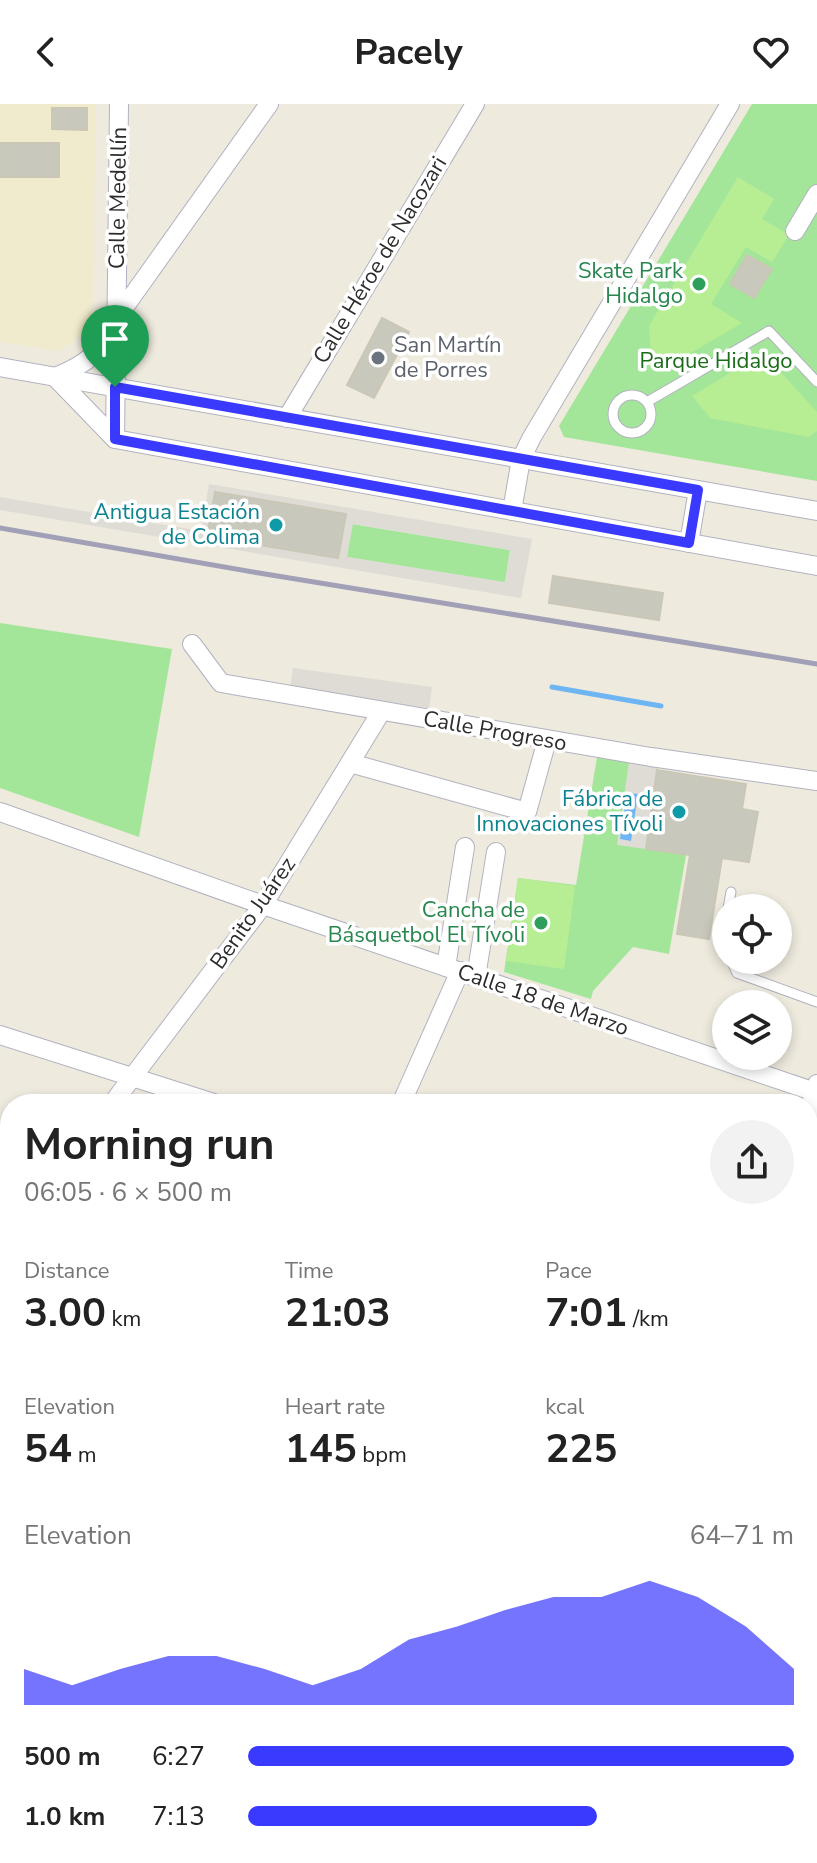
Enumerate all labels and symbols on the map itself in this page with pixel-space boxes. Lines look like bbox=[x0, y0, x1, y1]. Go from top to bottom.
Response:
street label: Calle Medellín bbox=[102, 127, 134, 269]
street label: Calle Héroe de Nacozari bbox=[306, 151, 454, 369]
place label: Skate Park Hidalgo bbox=[578, 256, 684, 311]
marker: Skate Park Hidalgo bbox=[690, 275, 708, 293]
pin bbox=[81, 305, 149, 387]
place label: San Martín de Porres bbox=[394, 330, 502, 385]
park label: Parque Hidalgo bbox=[639, 346, 793, 376]
marker: San Martín de Porres bbox=[369, 349, 387, 367]
place label: Antigua Estación de Colima bbox=[94, 497, 260, 552]
marker: Antigua Estación de Colima bbox=[267, 516, 285, 534]
street label: Calle Progreso bbox=[421, 704, 569, 758]
place label: Fábrica de Innovaciones Tívoli bbox=[476, 784, 663, 839]
marker: Fábrica de Innovaciones Tívoli bbox=[670, 803, 688, 821]
street label: Benito Juárez bbox=[203, 851, 303, 975]
place label: Cancha de Básquetbol El Tívoli bbox=[328, 895, 525, 950]
marker: Cancha de Básquetbol El Tívoli bbox=[532, 914, 550, 932]
street label: Calle 18 de Marzo bbox=[453, 957, 633, 1043]

